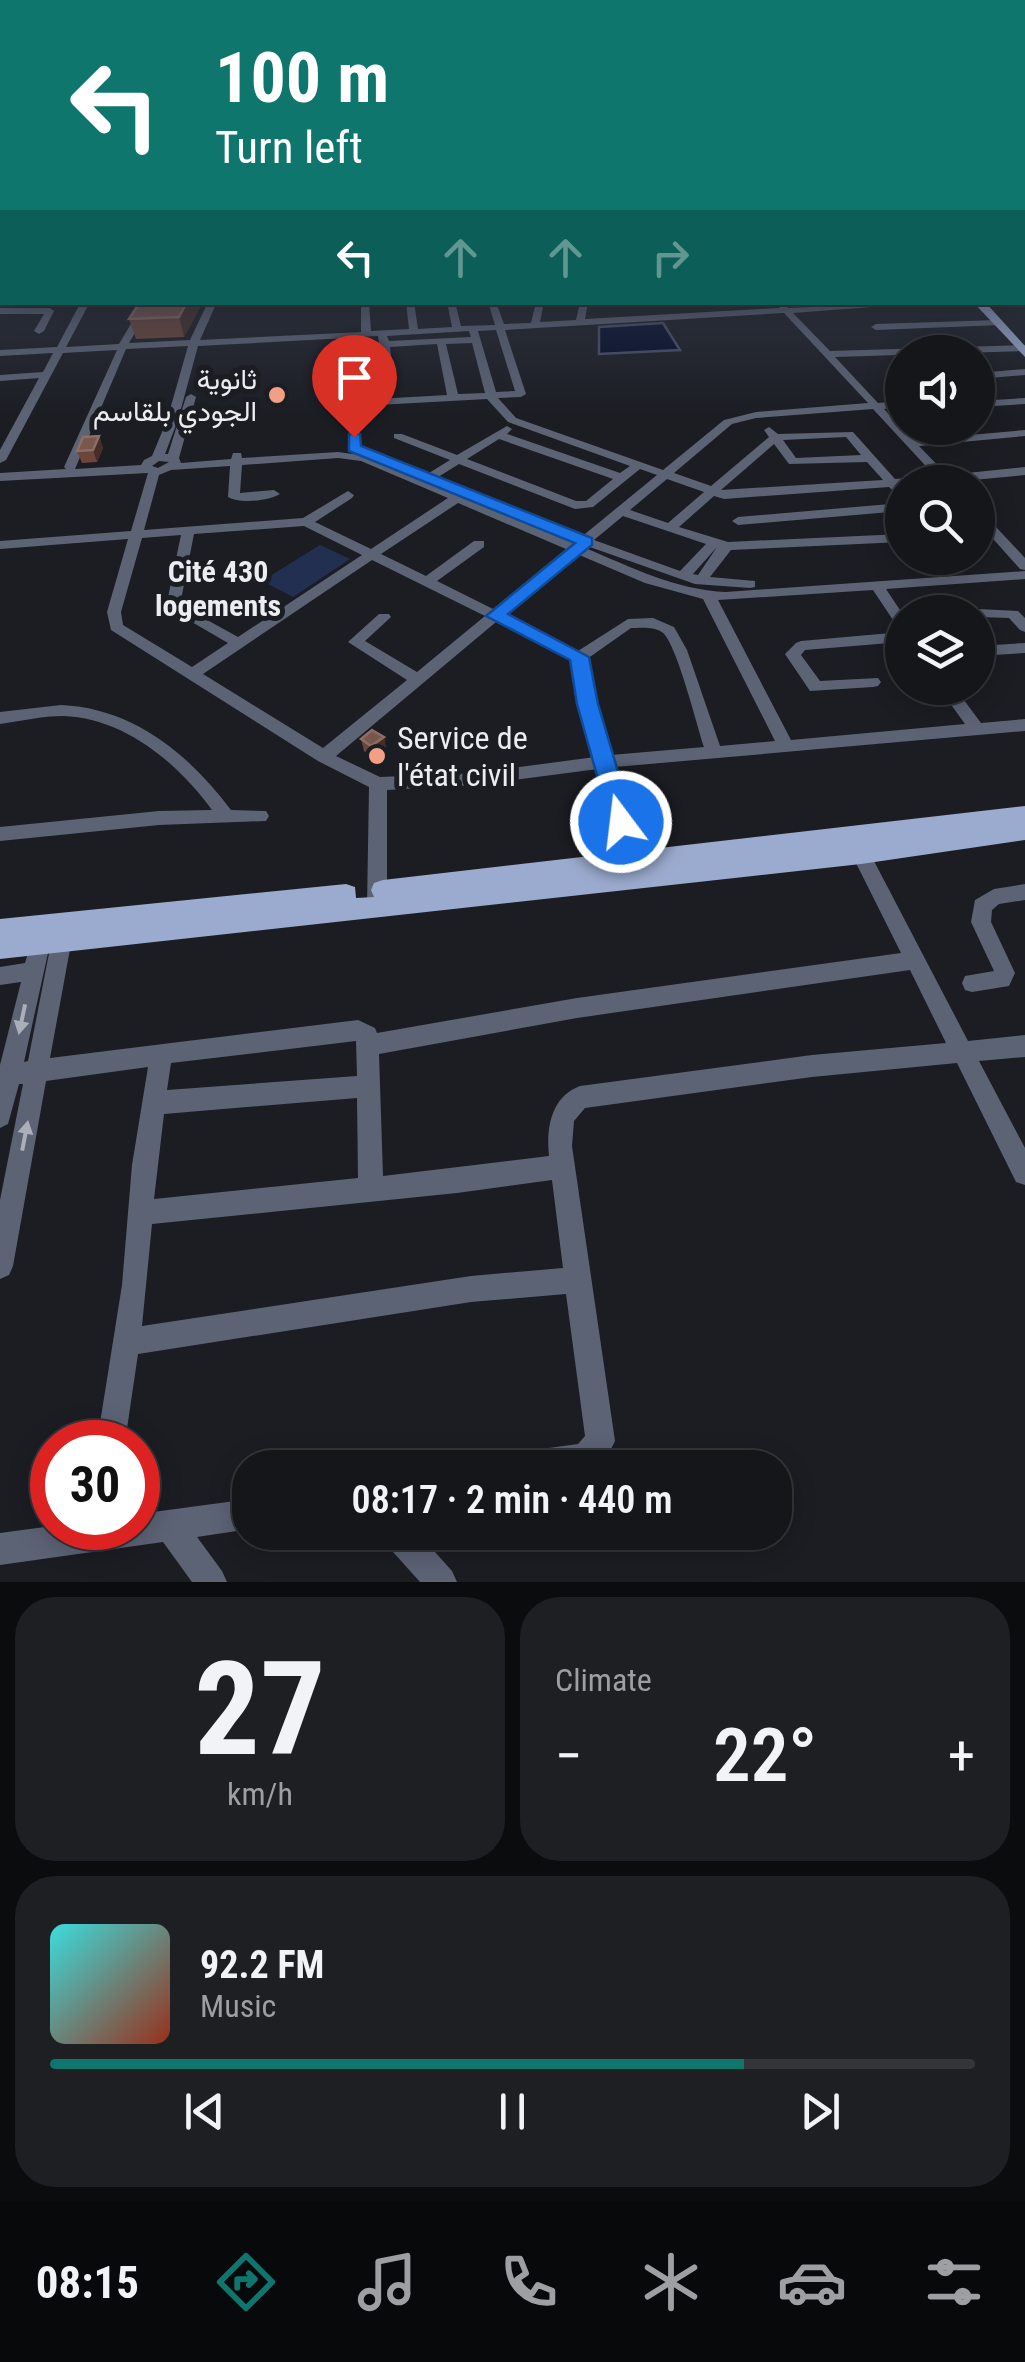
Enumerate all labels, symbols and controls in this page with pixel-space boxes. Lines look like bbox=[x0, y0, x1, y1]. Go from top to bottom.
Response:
text: 100 m bbox=[215, 37, 389, 119]
icon: left bbox=[50, 40, 180, 170]
text: Turn left bbox=[215, 121, 363, 174]
icon: left bbox=[328, 230, 383, 285]
icon: ahead bbox=[433, 230, 488, 285]
icon: ahead bbox=[538, 230, 593, 285]
icon: right bbox=[643, 230, 698, 285]
pin bbox=[312, 335, 397, 438]
map controls bbox=[885, 335, 995, 705]
button: sound bbox=[885, 335, 995, 445]
icon: arrive bbox=[327, 350, 382, 405]
place label: ثانوية الجودي بلقاسم bbox=[93, 363, 257, 434]
marker: ثانوية الجودي بلقاسم bbox=[266, 384, 288, 406]
button: search bbox=[885, 465, 995, 575]
district label: Cité 430 logements bbox=[155, 554, 281, 623]
button: layers bbox=[885, 595, 995, 705]
place label: Service de l'état civil bbox=[397, 719, 528, 794]
marker: Service de l'état civil bbox=[366, 745, 388, 767]
position arrow bbox=[569, 770, 673, 874]
one-way arrow bbox=[13, 1004, 29, 1035]
one-way arrow bbox=[18, 1120, 33, 1151]
speed limit sign: 30 bbox=[30, 1420, 160, 1550]
text: 08:17 · 2 min · 440 m bbox=[352, 1478, 672, 1522]
text: 27 bbox=[194, 1633, 326, 1786]
text: Climate bbox=[555, 1661, 652, 1699]
text: 22° bbox=[713, 1711, 817, 1799]
text: − bbox=[555, 1724, 583, 1788]
text: + bbox=[948, 1724, 975, 1788]
text: km/h bbox=[227, 1775, 293, 1813]
text: 92.2 FM bbox=[200, 1943, 324, 1987]
text: Music bbox=[200, 1987, 276, 2025]
icon: previous bbox=[177, 2084, 232, 2139]
icon: pause bbox=[485, 2084, 540, 2139]
icon: next bbox=[793, 2084, 848, 2139]
icon: directions bbox=[211, 2247, 281, 2317]
icon: music bbox=[352, 2247, 422, 2317]
icon: phone bbox=[494, 2247, 564, 2317]
icon: climate bbox=[636, 2247, 706, 2317]
icon: car bbox=[777, 2247, 847, 2317]
icon: filters bbox=[919, 2247, 989, 2317]
text: 08:15 bbox=[36, 2256, 139, 2309]

